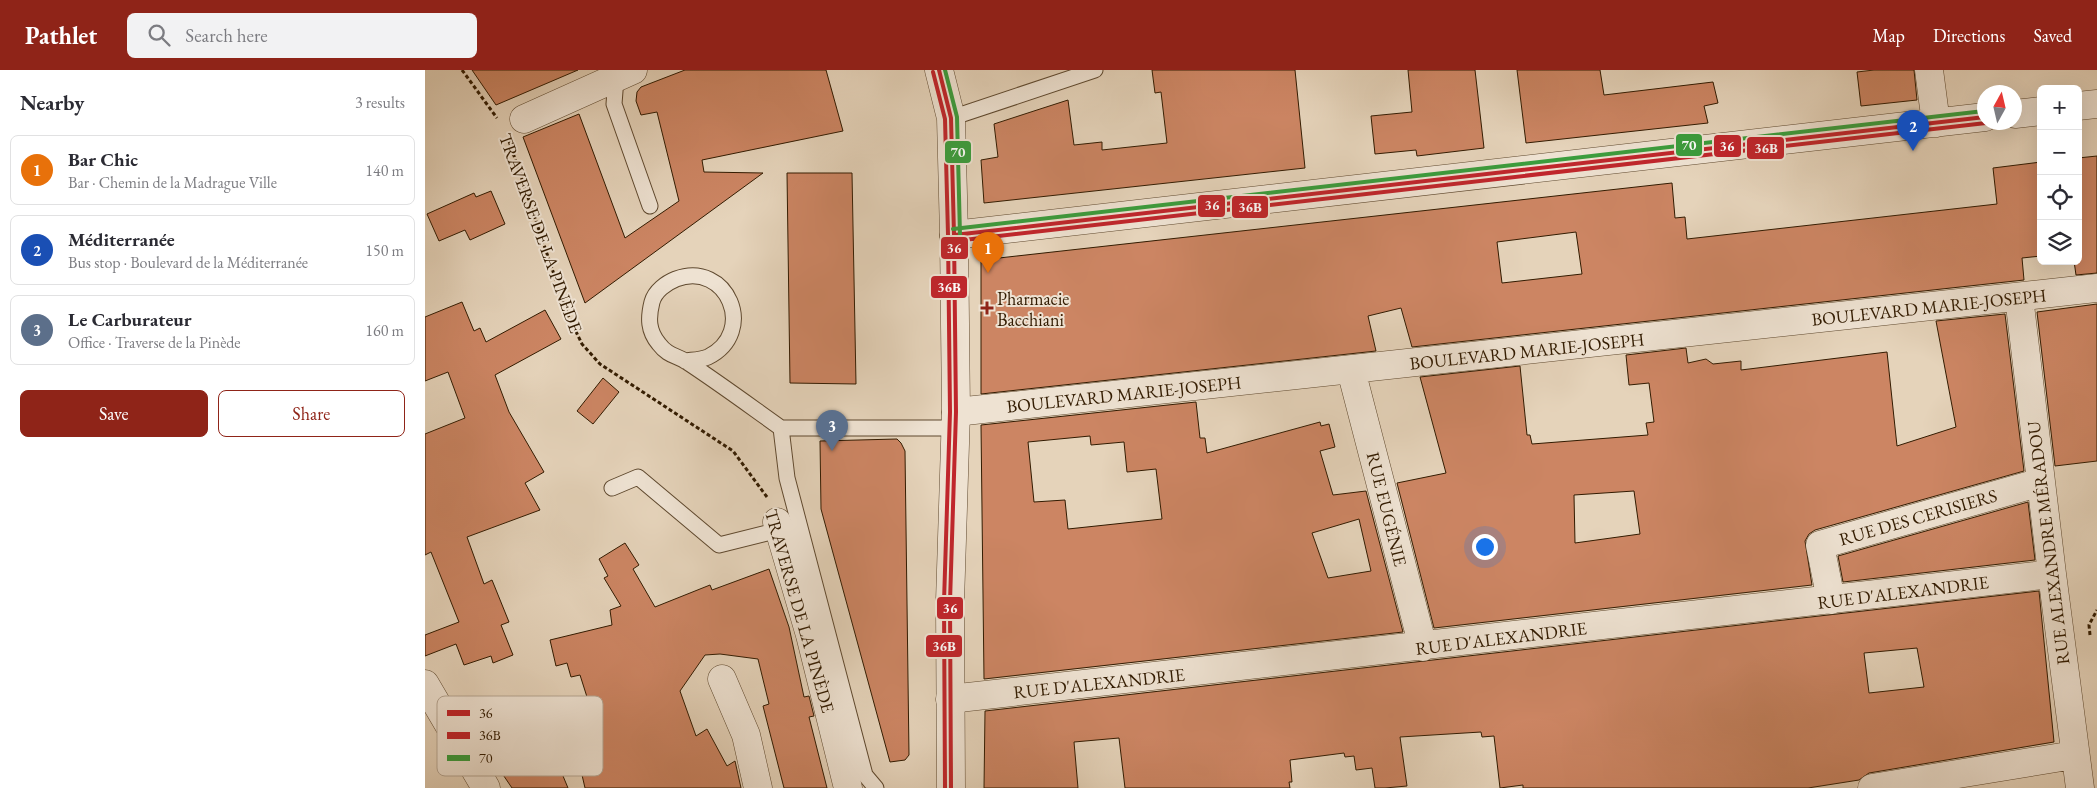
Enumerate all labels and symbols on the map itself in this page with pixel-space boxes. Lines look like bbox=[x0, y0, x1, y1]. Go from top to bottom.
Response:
north arrow bbox=[1977, 85, 2022, 130]
pin: 2 bbox=[1897, 110, 1929, 151]
street label: TRAVERSE DE LA PINÈDE bbox=[494, 130, 588, 336]
line badge: 70 bbox=[1675, 133, 1703, 157]
line badge: 36 bbox=[1713, 134, 1742, 158]
text: 70 bbox=[1682, 136, 1697, 154]
line badge: 36B bbox=[1746, 136, 1785, 160]
text: 36 bbox=[1720, 137, 1735, 155]
text: 36B bbox=[1754, 139, 1778, 157]
line badge: 70 bbox=[944, 140, 972, 164]
text: 70 bbox=[951, 143, 966, 161]
line badge: 36 bbox=[1197, 194, 1226, 218]
line badge: 36B bbox=[1231, 195, 1269, 219]
text: 36 bbox=[1205, 196, 1220, 214]
text: 36B bbox=[1238, 198, 1262, 216]
pin: 1 bbox=[972, 232, 1004, 273]
line badge: 36 bbox=[940, 236, 969, 260]
text: 36 bbox=[947, 239, 962, 257]
line badge: 36B bbox=[930, 275, 968, 299]
text: 36B bbox=[937, 278, 961, 296]
street label: BOULEVARD MARIE-JOSEPH bbox=[1810, 283, 2048, 331]
place label: Pharmacie Bacchiani bbox=[997, 287, 1069, 331]
marker: Pharmacie Bacchiani bbox=[981, 302, 993, 314]
street label: BOULEVARD MARIE-JOSEPH bbox=[1408, 327, 1646, 375]
street label: BOULEVARD MARIE-JOSEPH bbox=[1005, 370, 1243, 418]
pin: 3 bbox=[816, 410, 848, 451]
street label: RUE ALEXANDRE MÉRADOU bbox=[2022, 419, 2074, 666]
street label: RUE EUGÉNIE bbox=[1362, 449, 1412, 569]
street label: RUE DES CERISIERS bbox=[1836, 483, 2000, 551]
street label: TRAVERSE DE LA PINÈDE bbox=[760, 506, 840, 716]
your location bbox=[1472, 534, 1498, 560]
street label: RUE D'ALEXANDRIE bbox=[1816, 570, 1990, 614]
line badge: 36 bbox=[936, 596, 964, 620]
text: 36 bbox=[943, 599, 958, 617]
street label: RUE D'ALEXANDRIE bbox=[1414, 616, 1588, 660]
line badge: 36B bbox=[925, 634, 963, 658]
text: 36B bbox=[932, 637, 956, 655]
street label: RUE D'ALEXANDRIE bbox=[1012, 663, 1186, 703]
legend bbox=[437, 696, 603, 776]
text: 36 bbox=[479, 704, 493, 722]
text: 36B bbox=[479, 726, 501, 744]
text: 70 bbox=[479, 749, 493, 767]

